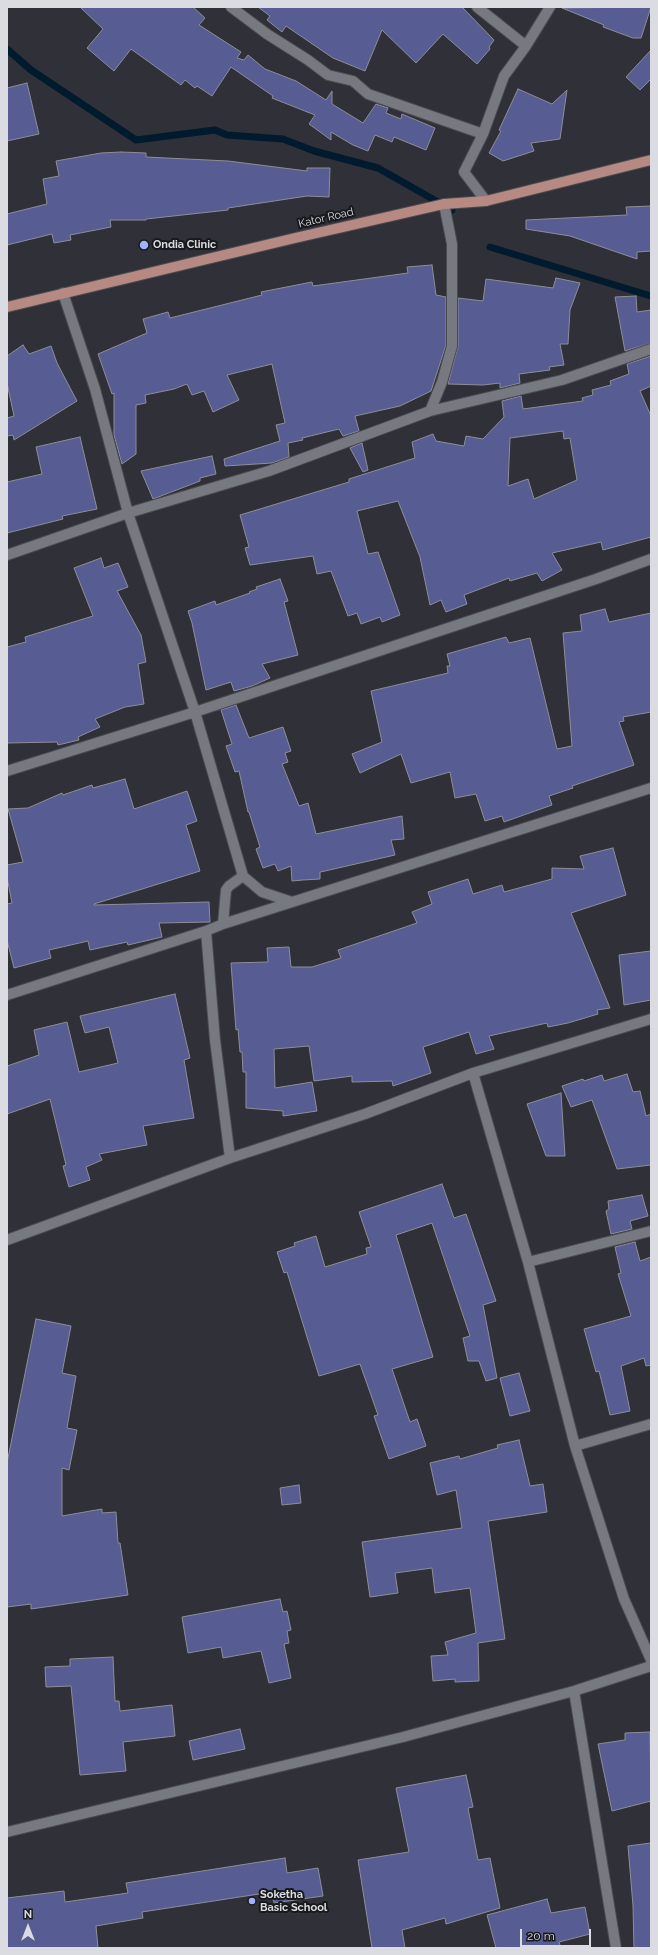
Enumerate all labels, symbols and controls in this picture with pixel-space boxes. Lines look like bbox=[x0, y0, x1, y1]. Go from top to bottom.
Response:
street label: Kator Road bbox=[297, 205, 355, 231]
place label: Ondia Clinic bbox=[153, 238, 216, 252]
marker: Ondia Clinic bbox=[138, 239, 150, 251]
place label: Soketha Basic School bbox=[260, 1888, 327, 1914]
marker: Soketha Basic School bbox=[247, 1896, 257, 1906]
north arrow bbox=[8, 1907, 48, 1947]
text: N bbox=[24, 1908, 32, 1921]
scale bar bbox=[522, 1921, 593, 1947]
text: 20 m bbox=[527, 1929, 555, 1943]

